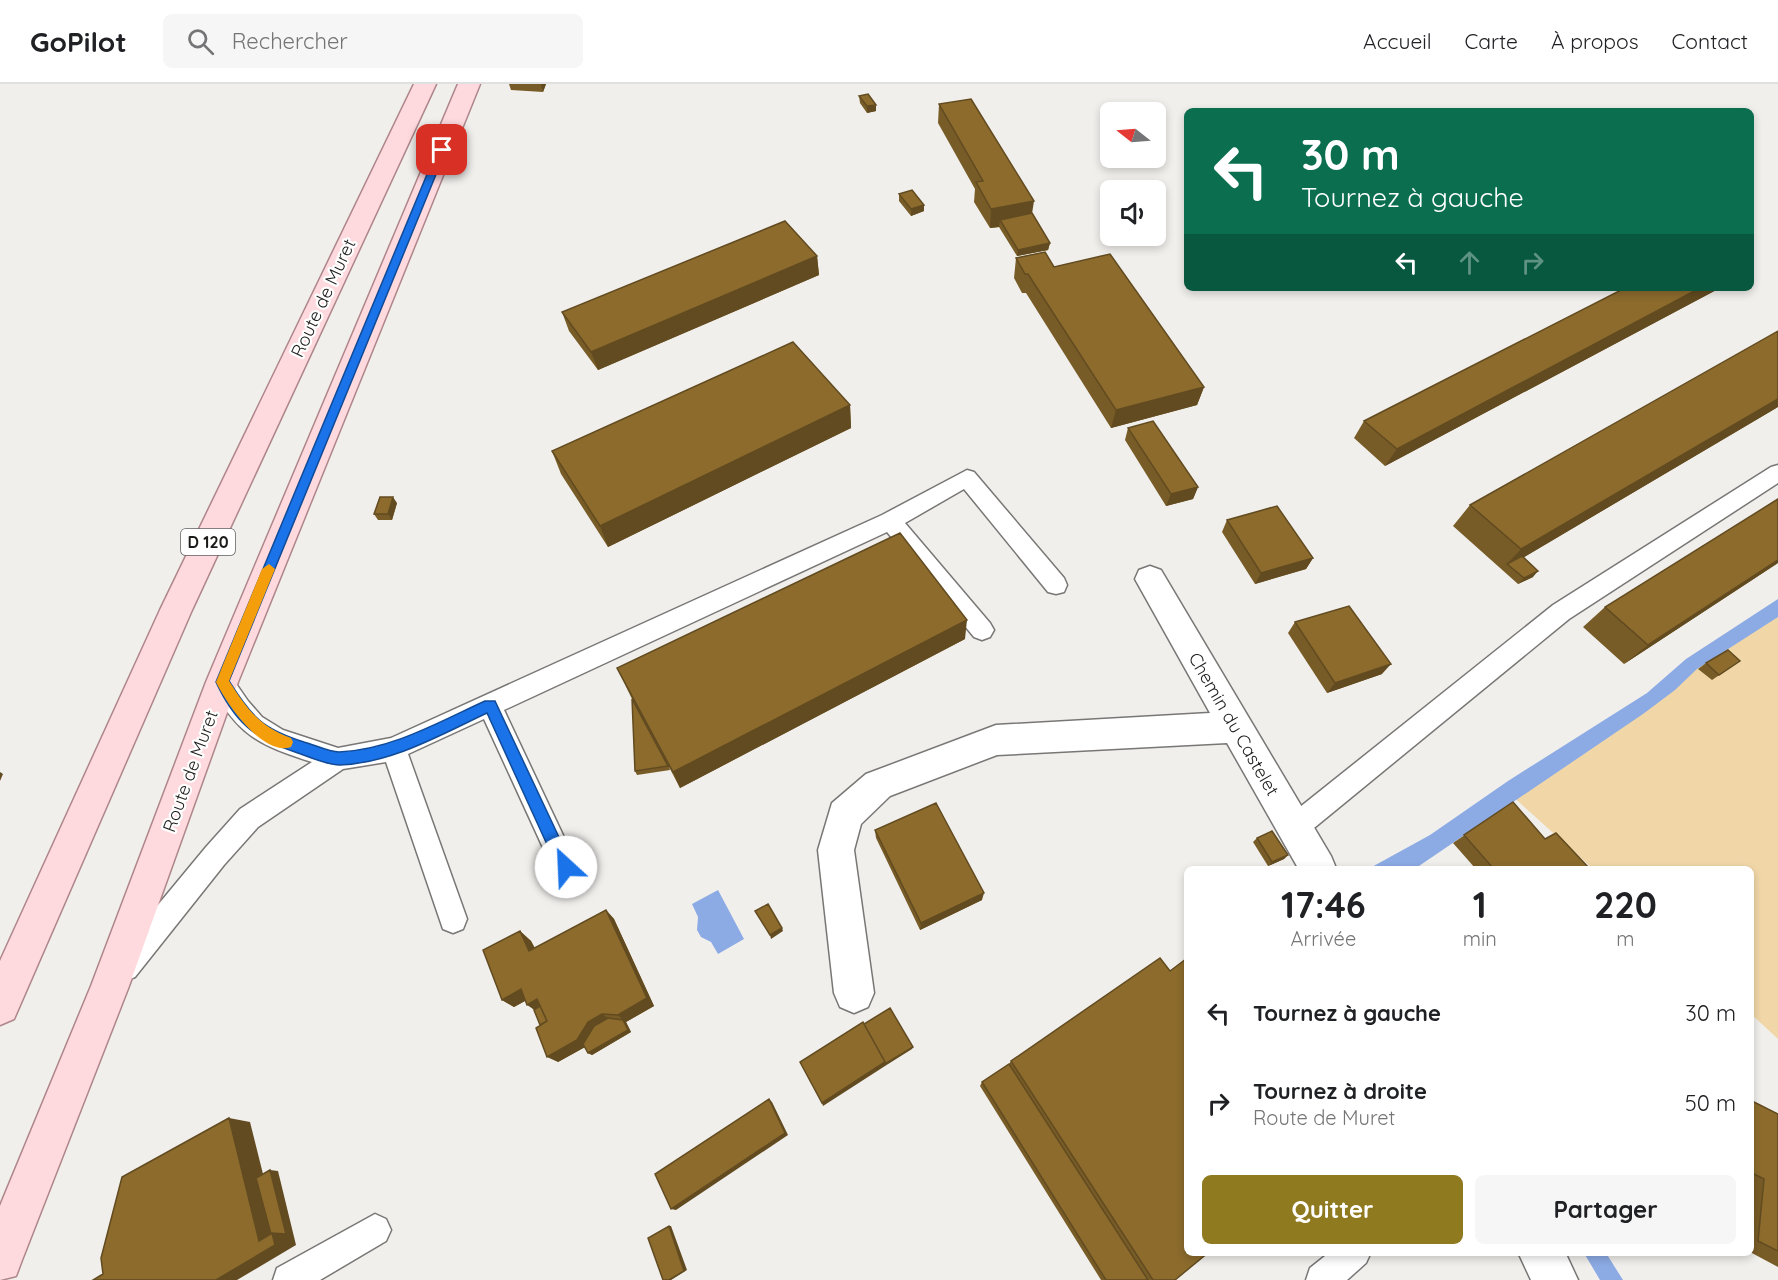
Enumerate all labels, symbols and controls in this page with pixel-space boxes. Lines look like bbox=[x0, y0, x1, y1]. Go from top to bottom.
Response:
search box bbox=[163, 14, 583, 68]
text: GoPilot bbox=[30, 24, 127, 59]
icon: search bbox=[184, 25, 217, 58]
text: Rechercher bbox=[232, 27, 348, 55]
text: Accueil bbox=[1363, 28, 1432, 54]
text: Carte bbox=[1465, 28, 1518, 54]
text: À propos bbox=[1551, 28, 1639, 54]
text: Contact bbox=[1672, 28, 1748, 54]
north arrow bbox=[1100, 102, 1166, 168]
map controls bbox=[1100, 102, 1166, 246]
pin bbox=[416, 124, 467, 175]
text: 30 m bbox=[1301, 128, 1400, 181]
icon: left bbox=[1202, 132, 1280, 210]
icon: arrive bbox=[425, 133, 458, 166]
button: sound bbox=[1100, 180, 1166, 246]
text: Tournez à gauche bbox=[1301, 180, 1524, 214]
street label: Route de Muret bbox=[286, 235, 360, 361]
icon: left bbox=[1390, 246, 1423, 279]
icon: ahead bbox=[1453, 246, 1486, 279]
icon: right bbox=[1516, 246, 1549, 279]
road number: D 120 bbox=[181, 529, 235, 555]
street label: Chemin du Castelet bbox=[1184, 648, 1284, 800]
street label: Route de Muret bbox=[157, 707, 223, 835]
position arrow bbox=[534, 835, 598, 899]
text: 17:46 bbox=[1281, 882, 1366, 927]
text: 1 bbox=[1473, 882, 1487, 927]
text: 220 bbox=[1594, 882, 1657, 927]
text: Arrivée bbox=[1291, 926, 1356, 951]
text: min bbox=[1463, 926, 1497, 951]
text: m bbox=[1616, 926, 1635, 951]
icon: left bbox=[1202, 997, 1235, 1030]
text: Tournez à gauche bbox=[1253, 999, 1441, 1027]
text: 30 m bbox=[1685, 999, 1736, 1027]
text: Tournez à droite bbox=[1253, 1077, 1427, 1105]
icon: right bbox=[1202, 1087, 1235, 1120]
text: 50 m bbox=[1685, 1089, 1736, 1117]
text: Route de Muret bbox=[1253, 1105, 1395, 1130]
button: Quitter bbox=[1202, 1175, 1463, 1244]
button: Partager bbox=[1475, 1175, 1736, 1244]

